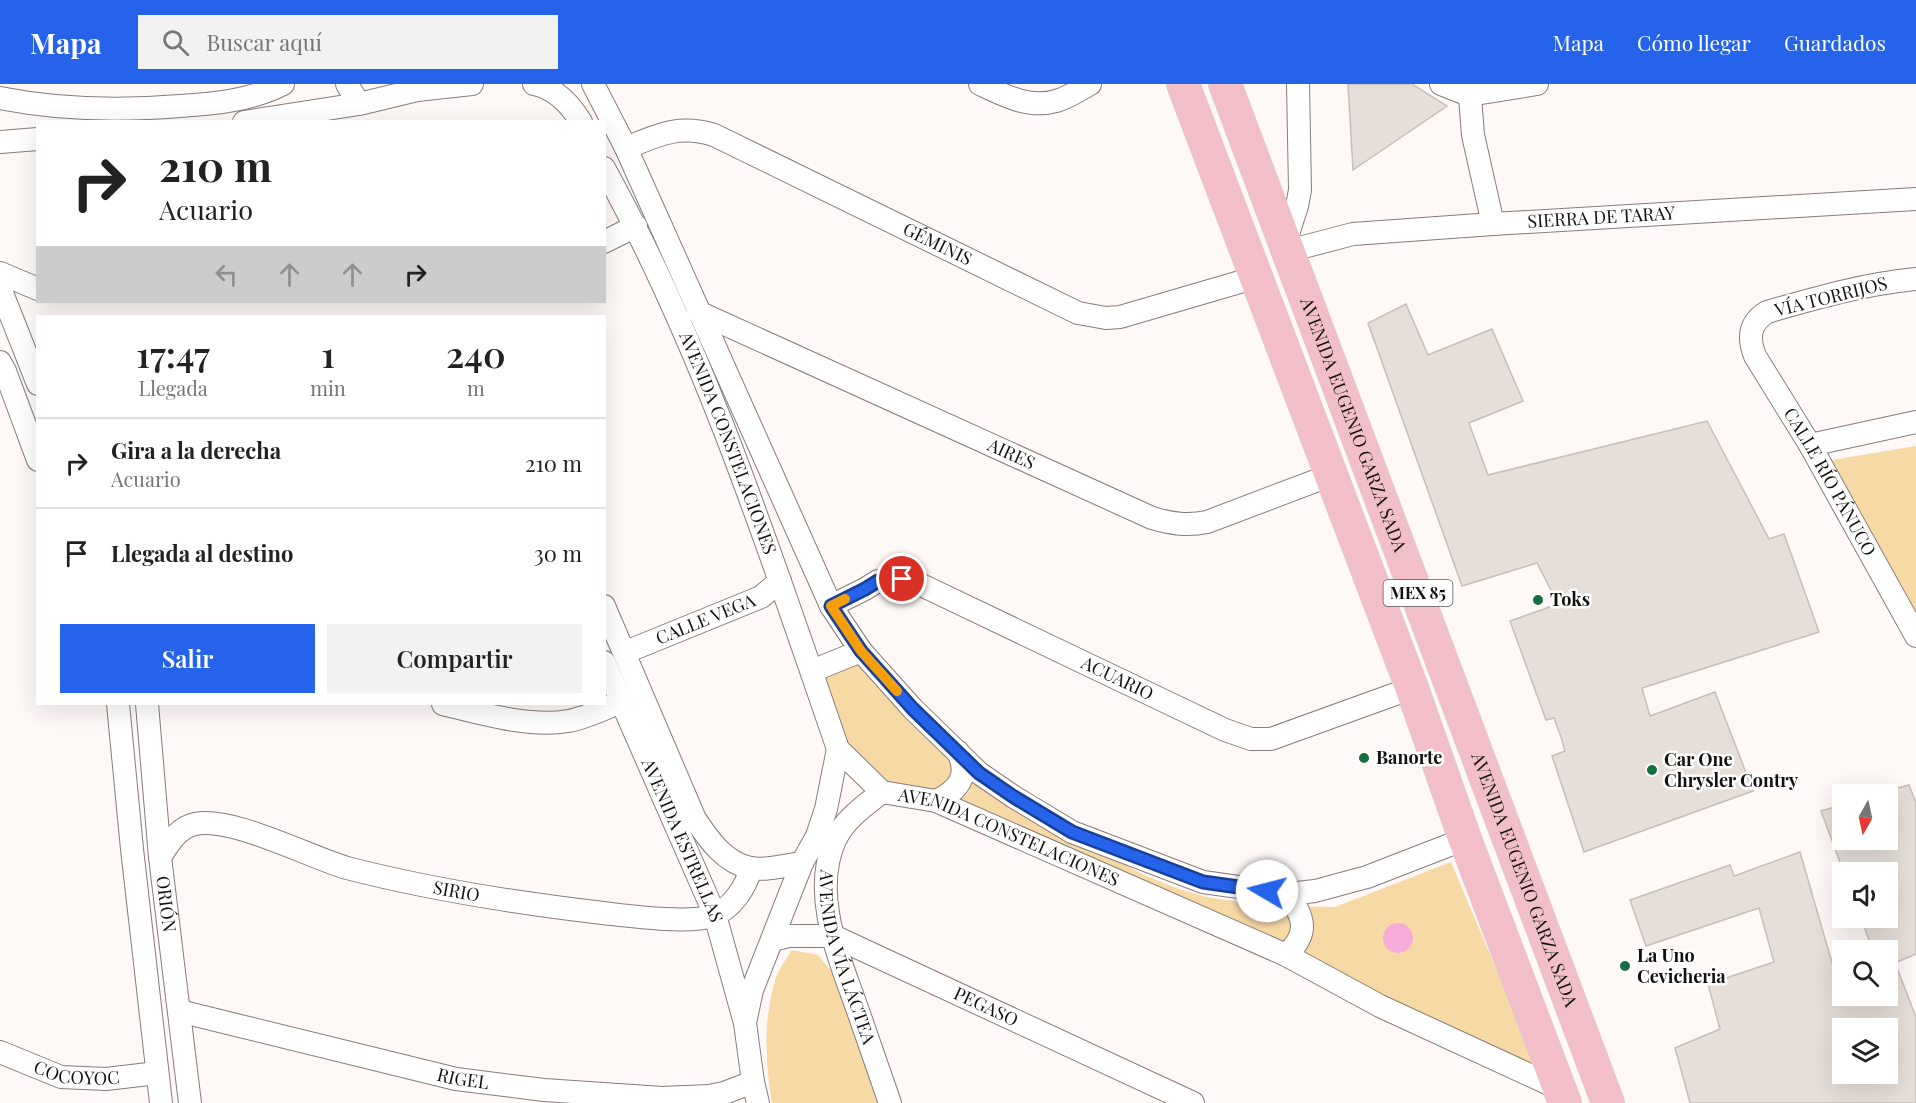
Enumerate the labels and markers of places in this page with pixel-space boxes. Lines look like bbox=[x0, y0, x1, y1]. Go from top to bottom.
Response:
pin bbox=[876, 553, 927, 604]
place label: Toks bbox=[1550, 587, 1590, 611]
marker: Toks bbox=[1531, 593, 1545, 607]
place label: Banorte bbox=[1376, 745, 1442, 769]
place label: Car One Chrysler Contry bbox=[1664, 747, 1799, 792]
marker: Banorte bbox=[1357, 751, 1371, 765]
marker: Car One Chrysler Contry bbox=[1645, 763, 1659, 777]
place label: La Uno Cevicheria bbox=[1637, 943, 1726, 988]
marker: La Uno Cevicheria bbox=[1618, 959, 1632, 973]

